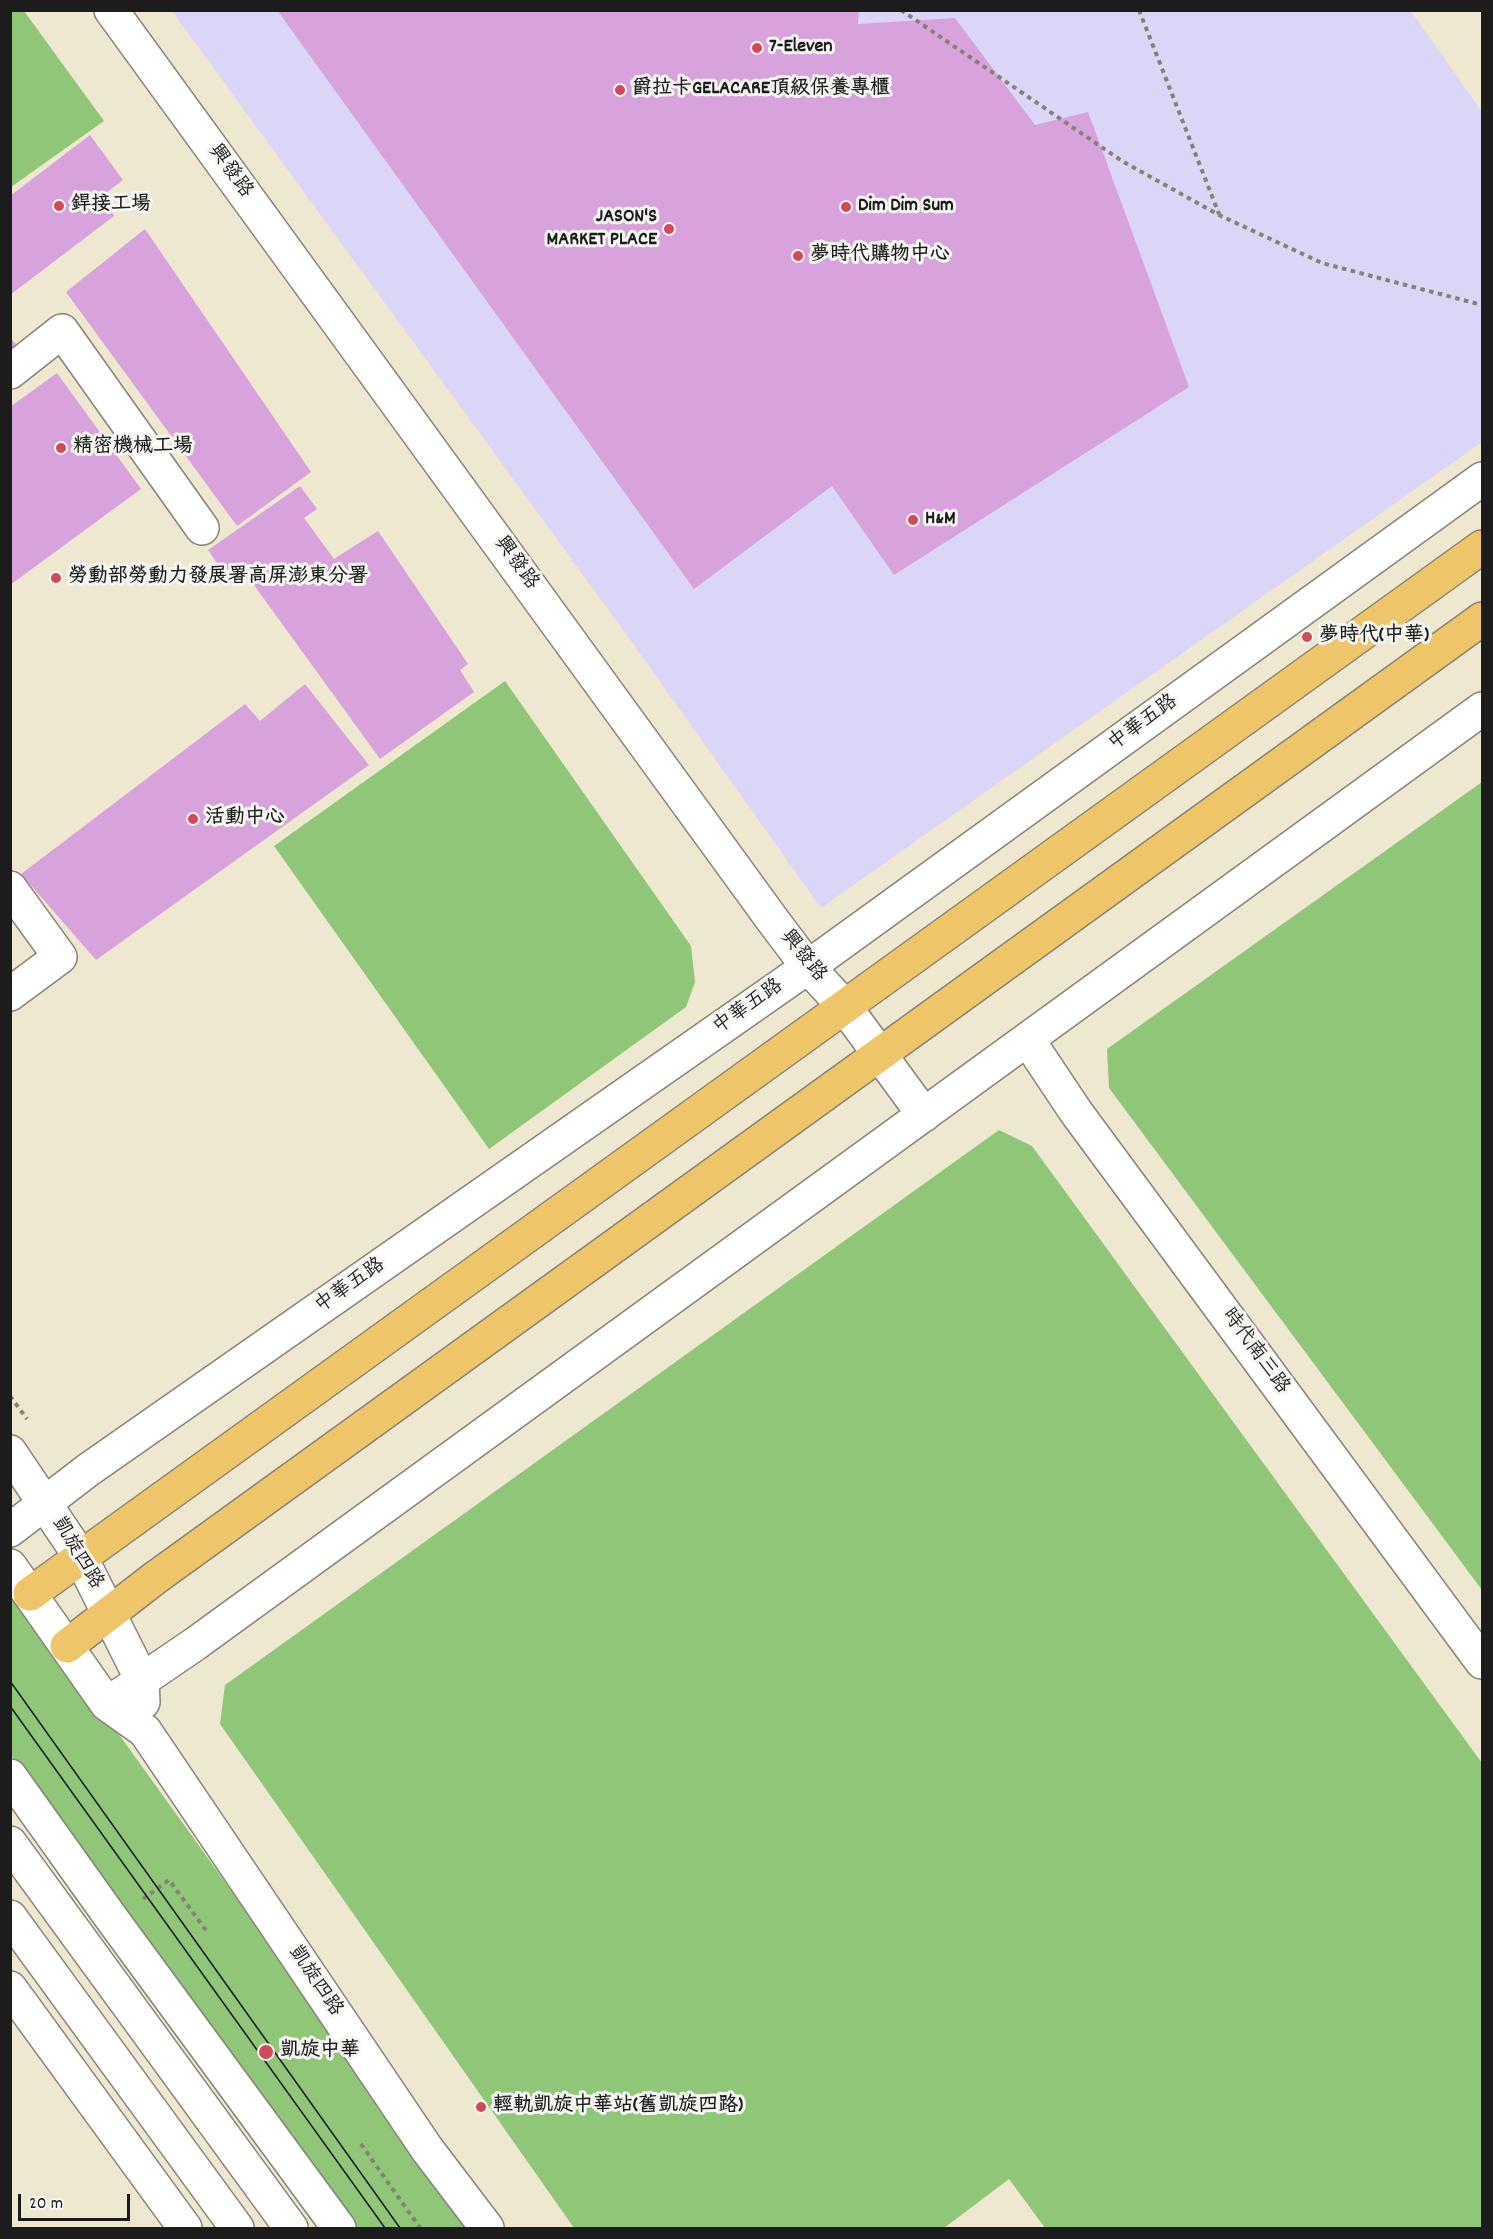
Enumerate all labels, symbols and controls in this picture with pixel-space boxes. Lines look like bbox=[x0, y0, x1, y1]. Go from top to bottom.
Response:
place label: 7-Eleven bbox=[769, 36, 833, 60]
marker: 7-Eleven bbox=[750, 41, 764, 55]
place label: 爵拉卡GELACARE頂級保養專櫃 bbox=[632, 78, 890, 102]
marker: 爵拉卡GELACARE頂級保養專櫃 bbox=[613, 83, 627, 97]
street label: 興發路 bbox=[202, 141, 256, 203]
place label: 銲接工場 bbox=[71, 194, 151, 218]
place label: Dim Dim Sum bbox=[858, 195, 954, 219]
marker: 銲接工場 bbox=[52, 199, 66, 213]
marker: Dim Dim Sum bbox=[839, 200, 853, 214]
place label: JASON'S MARKET PLACE bbox=[547, 206, 657, 253]
marker: JASON'S MARKET PLACE bbox=[662, 222, 676, 236]
place label: 夢時代購物中心 bbox=[810, 244, 950, 268]
marker: 夢時代購物中心 bbox=[791, 249, 805, 263]
place label: 精密機械工場 bbox=[73, 436, 193, 460]
marker: 精密機械工場 bbox=[54, 441, 68, 455]
place label: H&M bbox=[925, 508, 956, 532]
marker: H&M bbox=[906, 513, 920, 527]
street label: 興發路 bbox=[488, 533, 542, 595]
place label: 勞動部勞動力發展署高屏澎東分署 bbox=[68, 566, 368, 590]
marker: 勞動部勞動力發展署高屏澎東分署 bbox=[49, 571, 63, 585]
place label: 夢時代(中華) bbox=[1319, 625, 1429, 649]
marker: 夢時代(中華) bbox=[1300, 630, 1314, 644]
street label: 中華五路 bbox=[1105, 691, 1183, 757]
place label: 活動中心 bbox=[205, 807, 285, 831]
marker: 活動中心 bbox=[186, 812, 200, 826]
street label: 興發路 bbox=[774, 926, 830, 988]
street label: 中華五路 bbox=[709, 975, 789, 1041]
street label: 中華五路 bbox=[311, 1254, 391, 1320]
street label: 時代南三路 bbox=[1215, 1304, 1293, 1400]
street label: 凱旋四路 bbox=[45, 1514, 107, 1594]
street label: 凱旋四路 bbox=[282, 1942, 346, 2022]
place label: 凱旋中華 bbox=[280, 2040, 360, 2064]
marker: 凱旋中華 bbox=[257, 2043, 275, 2061]
place label: 輕軌凱旋中華站(舊凱旋四路) bbox=[493, 2095, 743, 2119]
marker: 輕軌凱旋中華站(舊凱旋四路) bbox=[474, 2100, 488, 2114]
scale bar bbox=[21, 2182, 134, 2220]
text: 20 m bbox=[29, 2192, 63, 2217]

